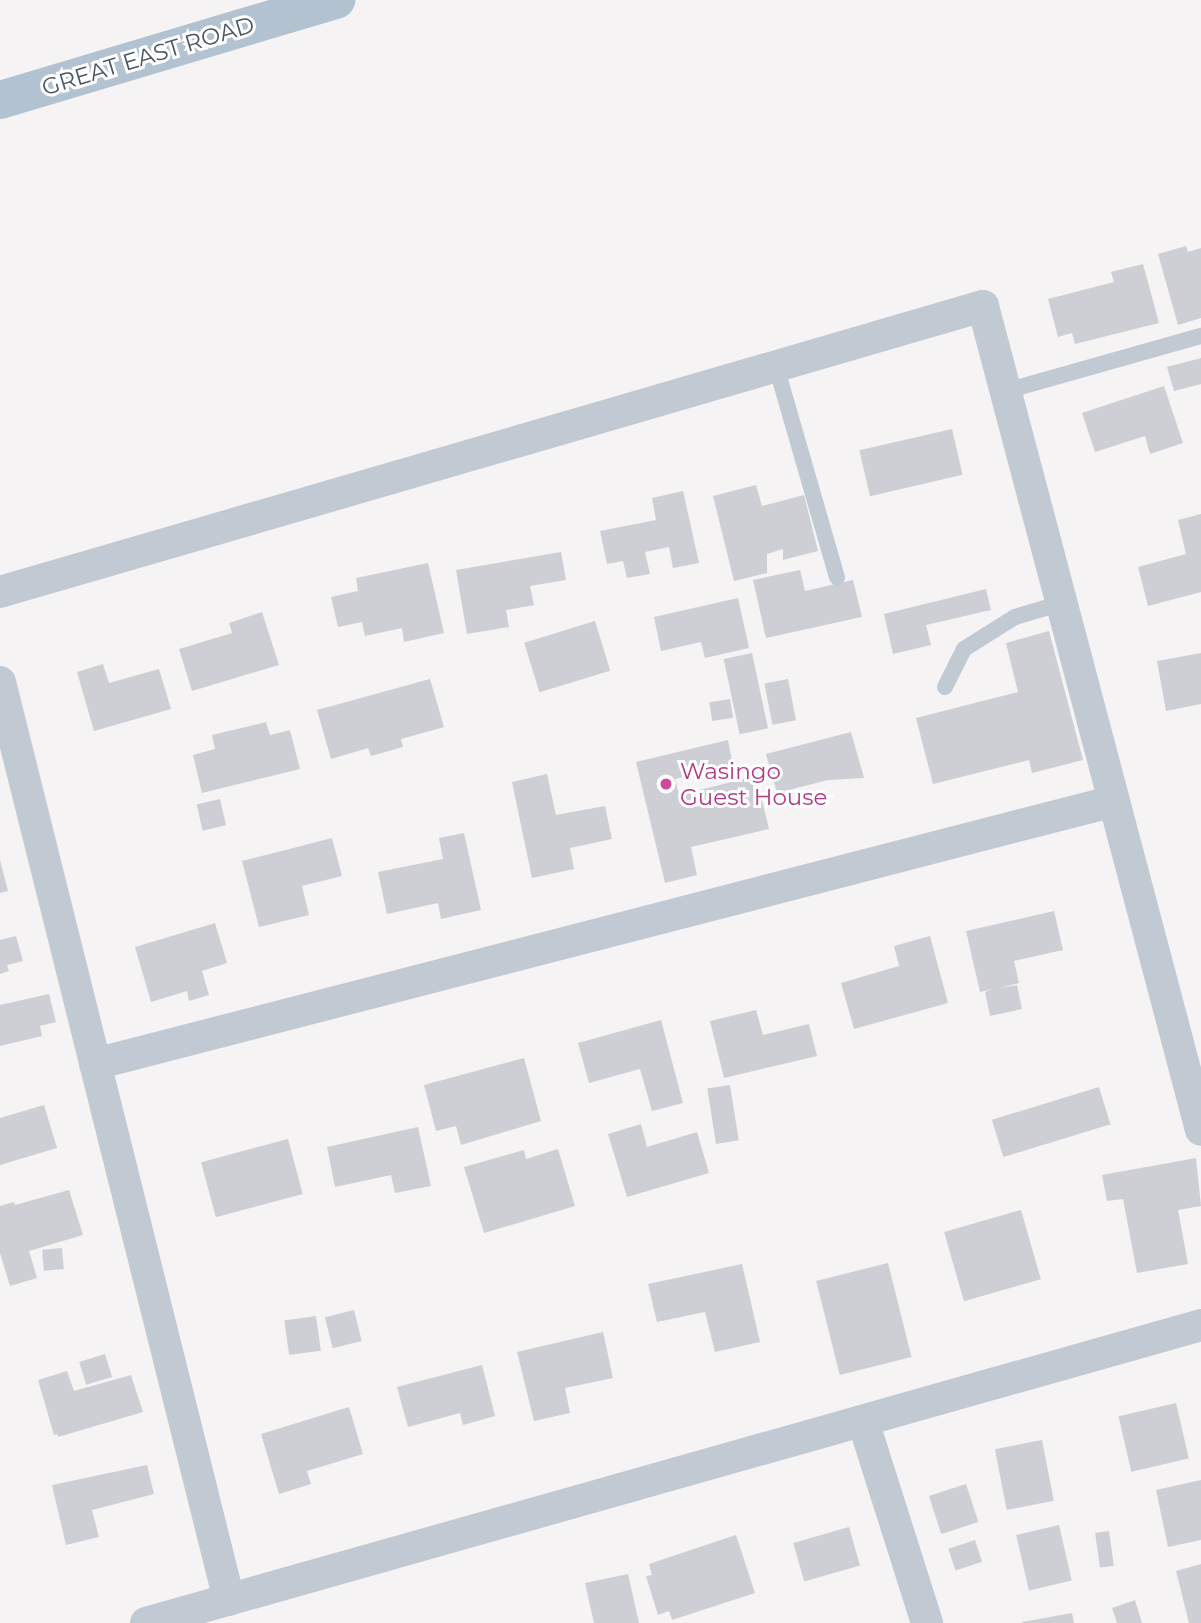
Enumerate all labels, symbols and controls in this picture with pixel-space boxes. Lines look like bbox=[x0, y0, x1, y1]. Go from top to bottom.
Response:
street label: GREAT EAST ROAD bbox=[38, 11, 258, 101]
place label: Wasingo Guest House bbox=[680, 757, 827, 811]
marker: Wasingo Guest House bbox=[658, 776, 674, 792]

